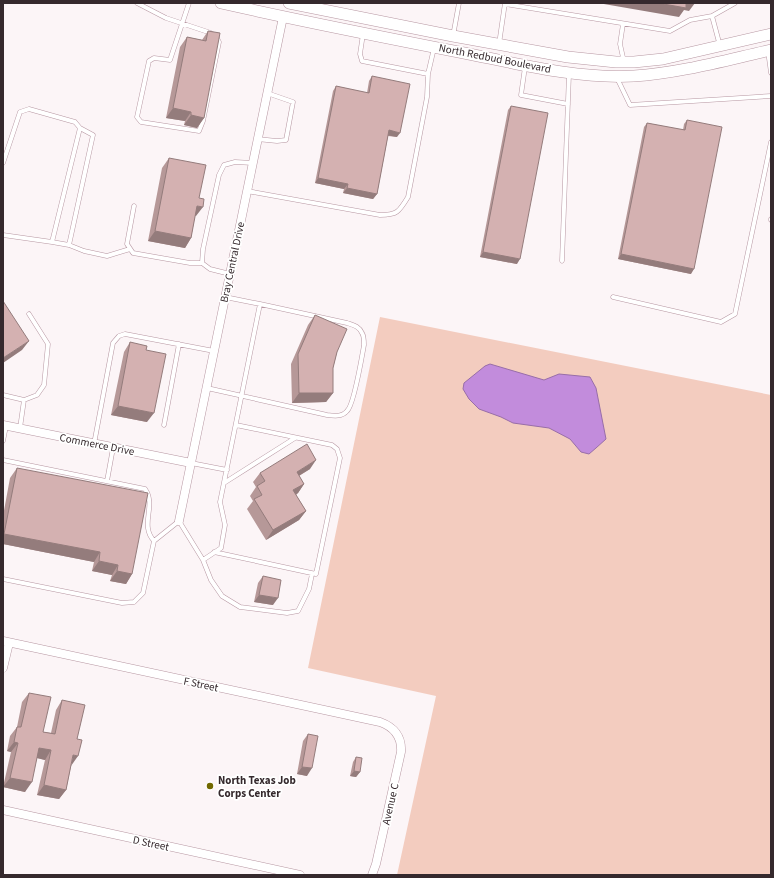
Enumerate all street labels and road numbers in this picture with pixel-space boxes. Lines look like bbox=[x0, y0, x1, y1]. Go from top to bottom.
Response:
street label: North Redbud Boulevard bbox=[438, 40, 552, 77]
street label: Bray Central Drive bbox=[217, 220, 248, 304]
street label: Commerce Drive bbox=[58, 430, 136, 459]
street label: F Street bbox=[182, 673, 220, 696]
street label: Avenue C bbox=[378, 782, 403, 826]
street label: D Street bbox=[131, 832, 171, 855]

